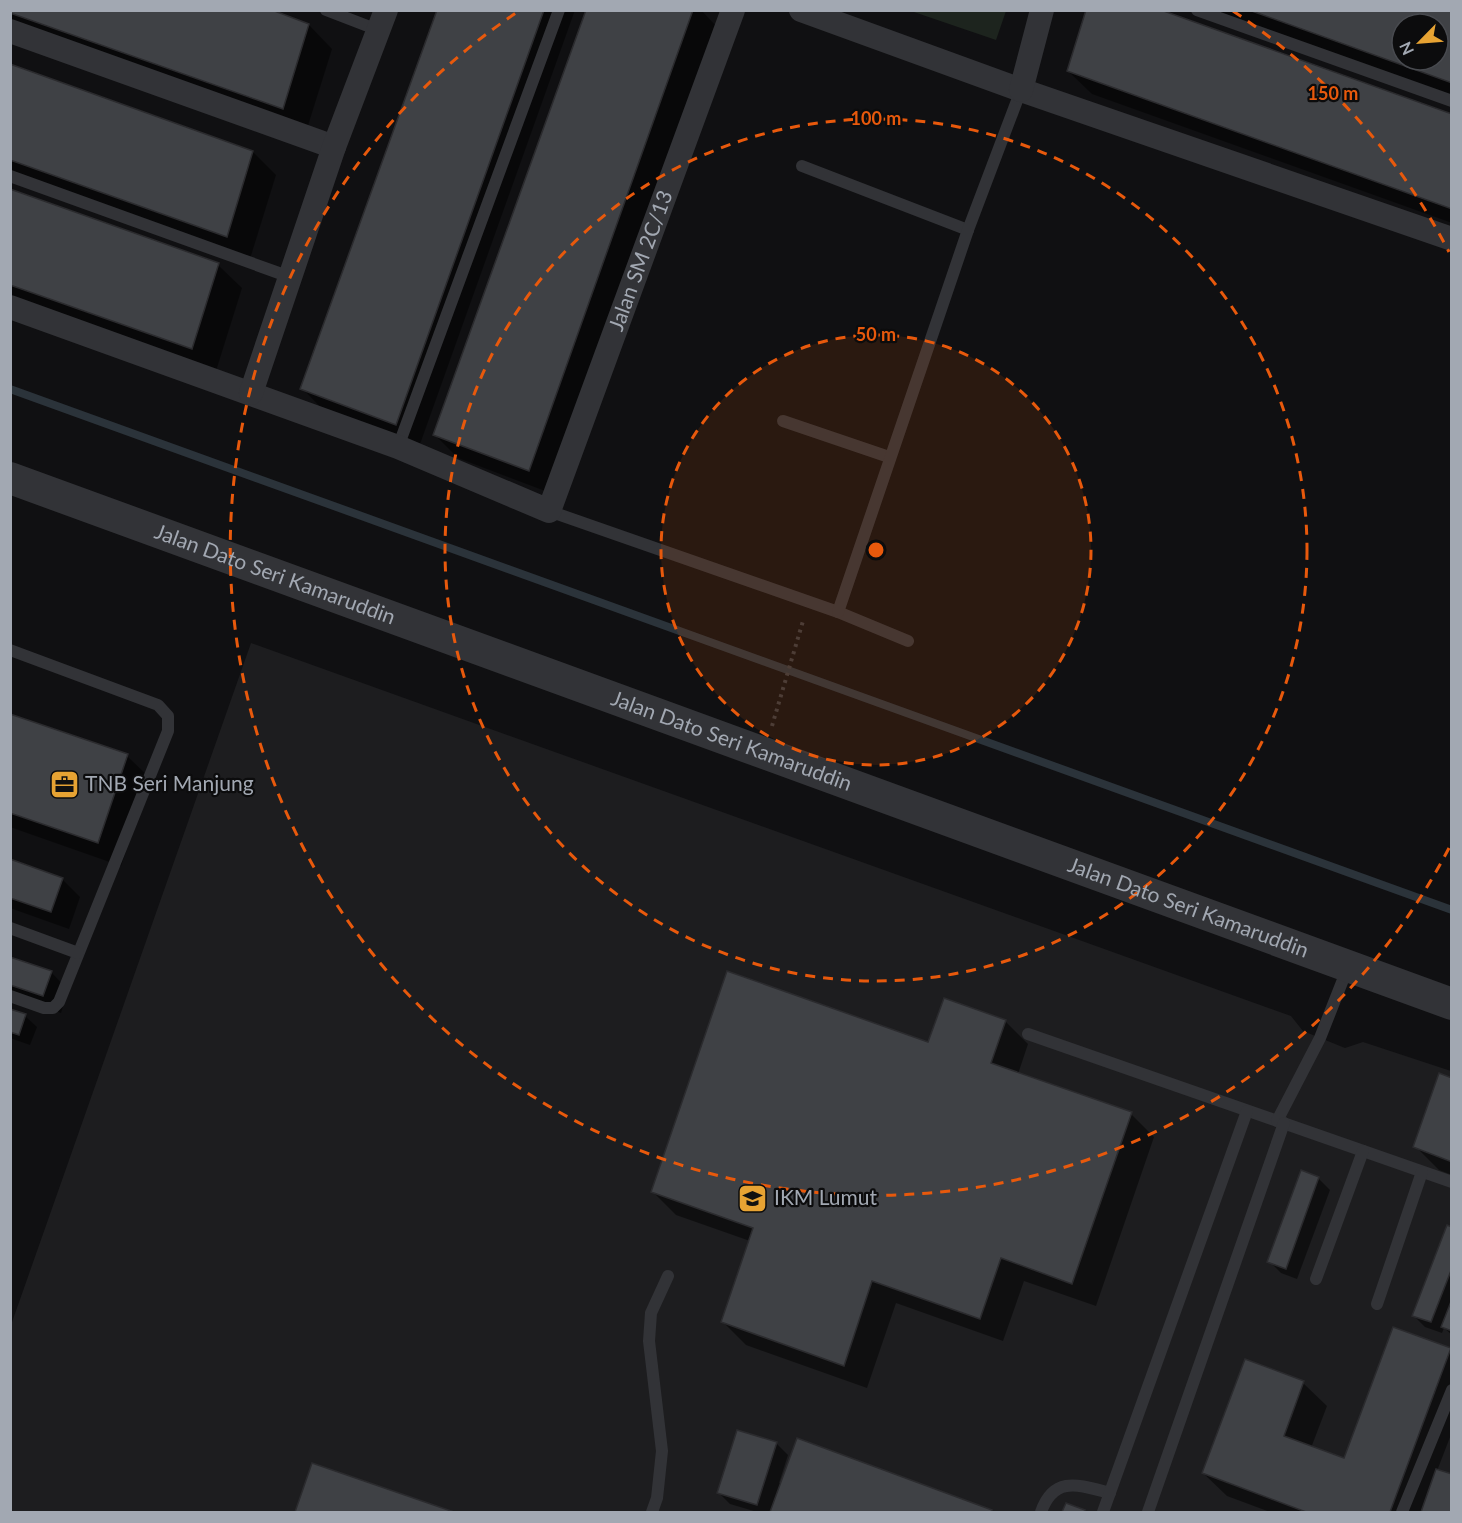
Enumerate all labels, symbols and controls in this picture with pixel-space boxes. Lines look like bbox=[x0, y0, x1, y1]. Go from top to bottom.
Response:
north arrow bbox=[1390, 12, 1450, 72]
text: N bbox=[1395, 39, 1417, 58]
text: 150 m bbox=[1308, 82, 1358, 104]
text: 100 m bbox=[851, 107, 901, 129]
street label: Jalan SM 2C/13 bbox=[602, 187, 677, 334]
text: 50 m bbox=[856, 323, 896, 345]
street label: Jalan Dato Seri Kamaruddin bbox=[152, 518, 399, 629]
centre of rings bbox=[866, 540, 886, 560]
street label: Jalan Dato Seri Kamaruddin bbox=[608, 684, 856, 795]
office icon: TNB Seri Manjung bbox=[48, 768, 80, 800]
place label: TNB Seri Manjung bbox=[85, 770, 254, 795]
street label: Jalan Dato Seri Kamaruddin bbox=[1065, 851, 1312, 962]
school or university icon: IKM Lumut bbox=[737, 1182, 769, 1214]
place label: IKM Lumut bbox=[774, 1184, 878, 1209]

